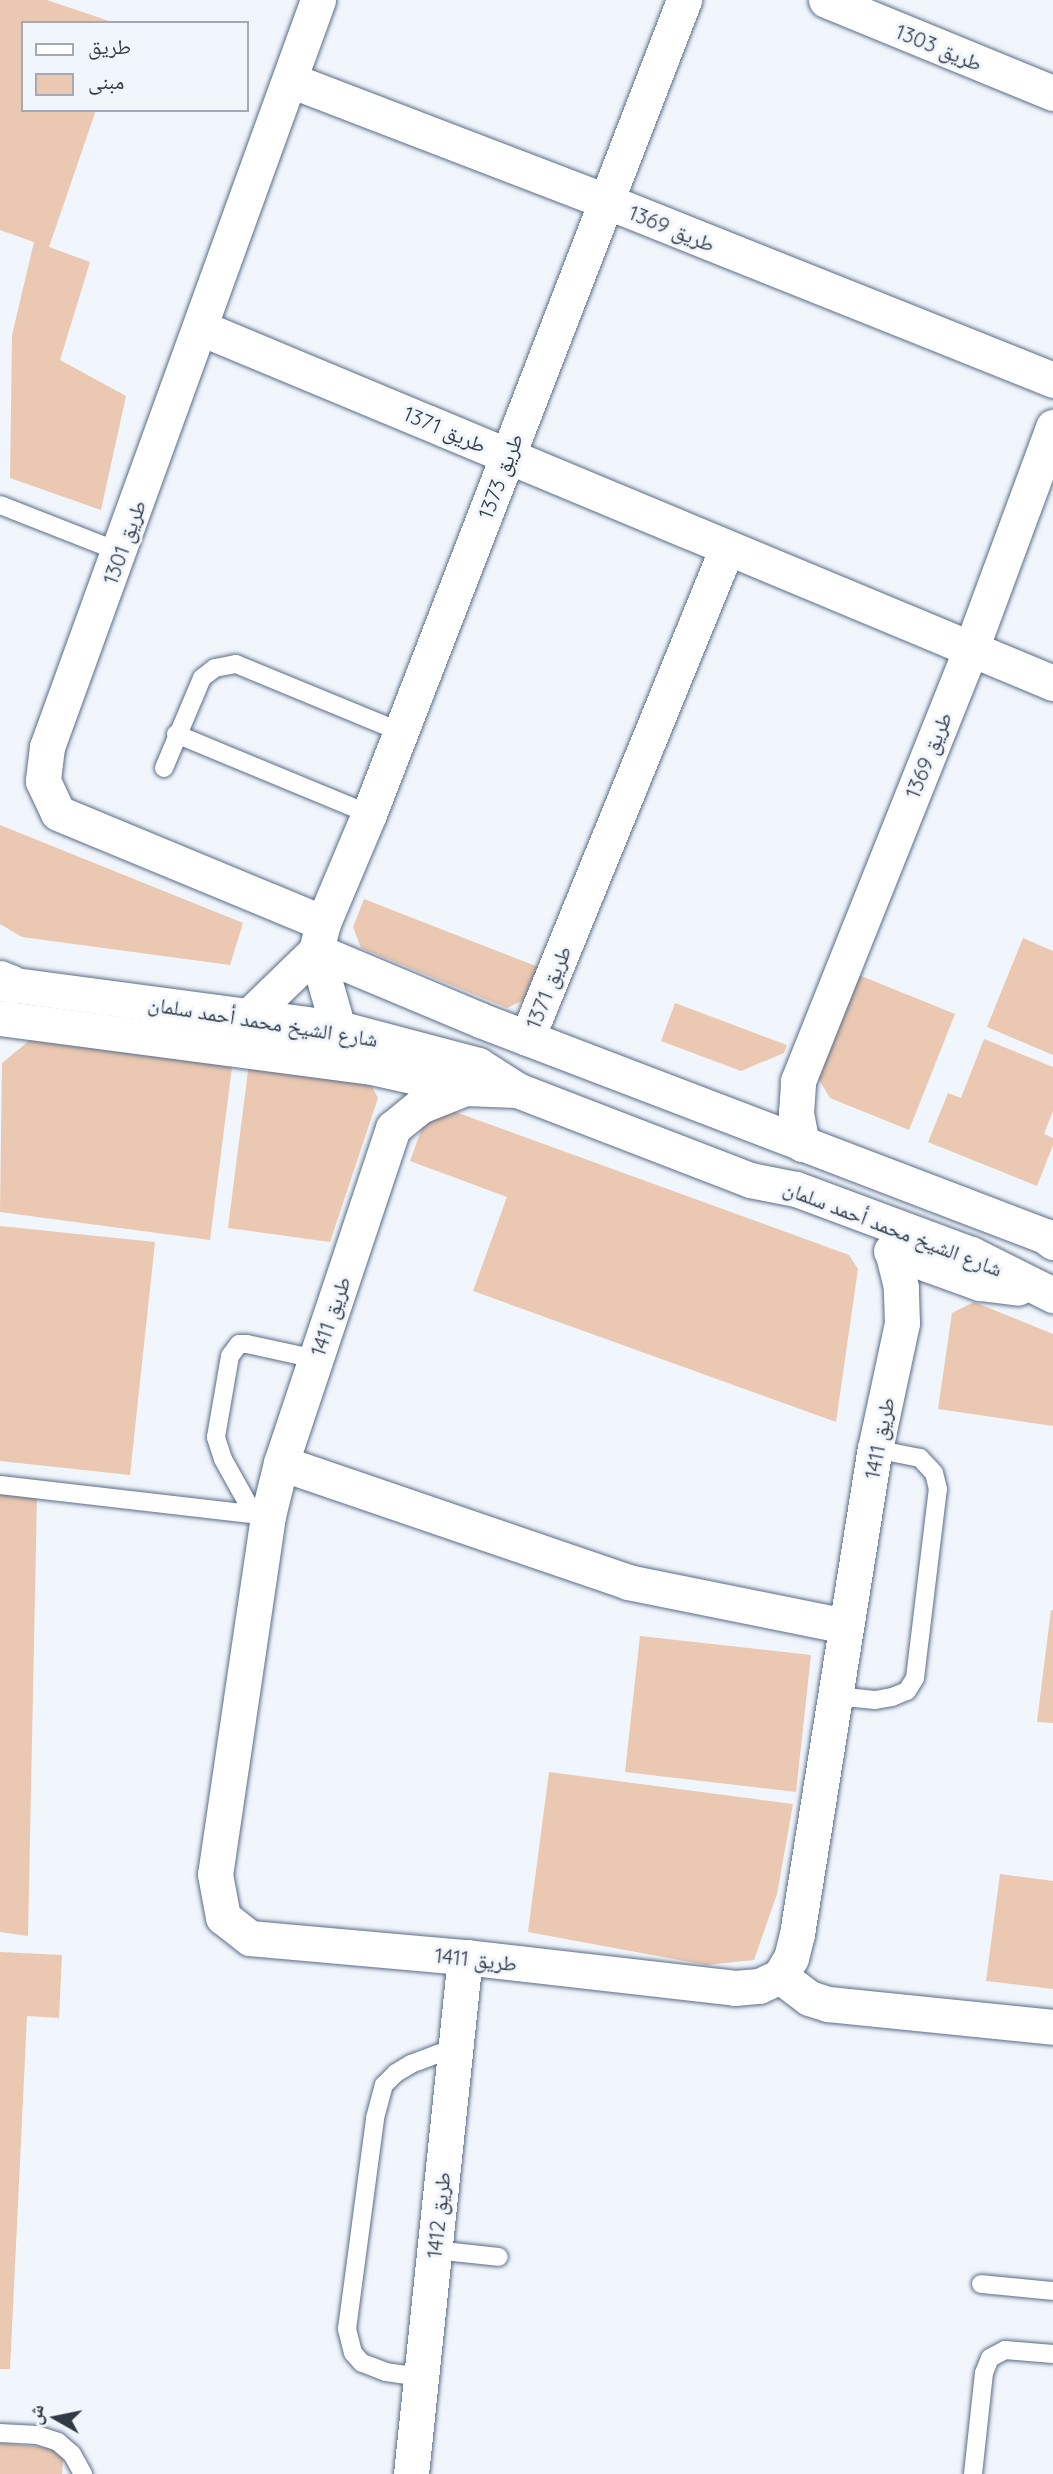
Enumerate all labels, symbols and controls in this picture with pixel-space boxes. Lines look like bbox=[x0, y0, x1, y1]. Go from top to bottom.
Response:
street label: طريق 1303 bbox=[892, 18, 986, 76]
legend bbox=[21, 21, 248, 112]
text: طريق bbox=[88, 33, 131, 59]
text: مبنى bbox=[88, 68, 124, 94]
street label: طريق 1369 bbox=[625, 199, 719, 257]
street label: طريق 1371 bbox=[400, 400, 490, 458]
street label: طريق 1373 bbox=[472, 430, 528, 522]
street label: طريق 1301 bbox=[97, 496, 151, 588]
street label: طريق 1369 bbox=[899, 708, 957, 802]
street label: طريق 1371 bbox=[520, 942, 576, 1032]
street label: شارع الشيخ محمد أحمد سلمان bbox=[146, 990, 380, 1052]
street label: شارع الشيخ محمد أحمد سلمان bbox=[780, 1175, 1006, 1281]
street label: طريق 1411 bbox=[305, 1273, 355, 1359]
street label: طريق 1411 bbox=[859, 1395, 899, 1481]
street label: طريق 1411 bbox=[434, 1942, 518, 1976]
street label: طريق 1412 bbox=[421, 2171, 455, 2259]
north arrow bbox=[21, 2383, 91, 2453]
text: ش bbox=[22, 2403, 49, 2427]

